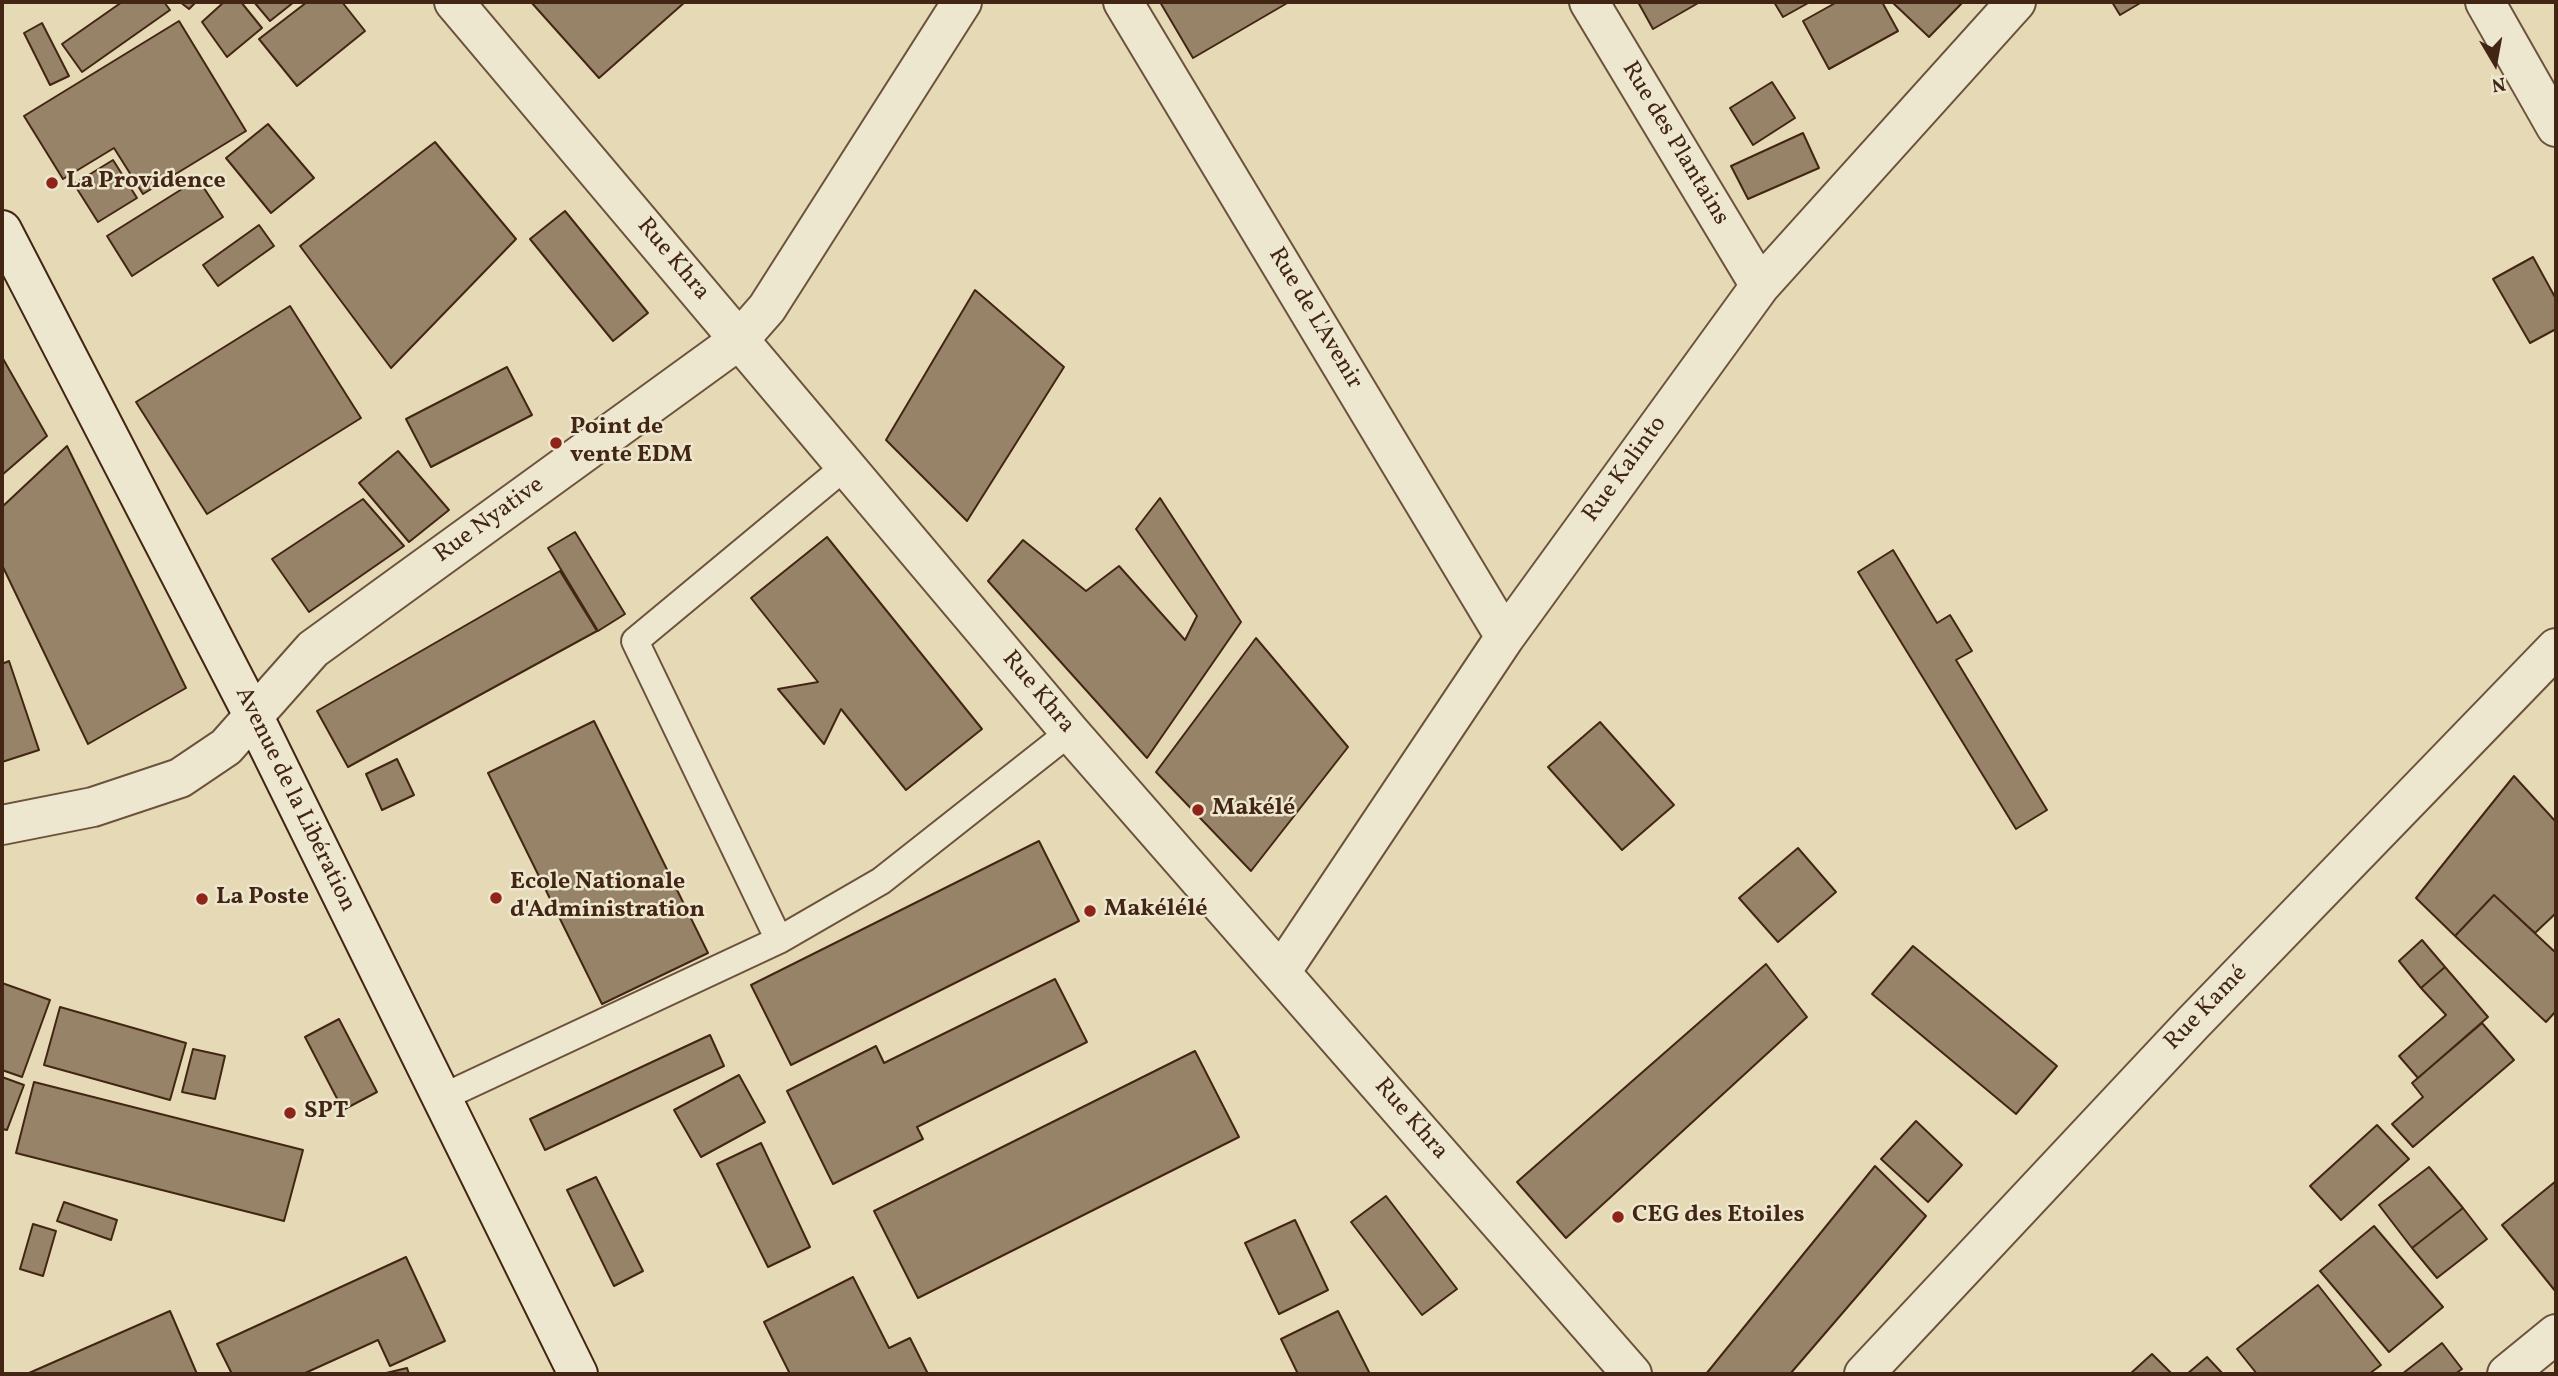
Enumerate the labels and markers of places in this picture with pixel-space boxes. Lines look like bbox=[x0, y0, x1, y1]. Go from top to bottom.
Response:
place label: La Providence bbox=[66, 169, 226, 197]
marker: La Providence bbox=[44, 175, 60, 191]
place label: Point de vente EDM bbox=[570, 415, 692, 471]
marker: Point de vente EDM bbox=[548, 435, 564, 451]
place label: Makélé bbox=[1212, 796, 1295, 824]
marker: Makélé bbox=[1190, 802, 1206, 818]
place label: Ecole Nationale d'Administration bbox=[510, 870, 705, 926]
place label: La Poste bbox=[216, 885, 309, 913]
marker: Ecole Nationale d'Administration bbox=[488, 890, 504, 906]
marker: La Poste bbox=[194, 891, 210, 907]
place label: Makélélé bbox=[1104, 897, 1208, 925]
marker: Makélélé bbox=[1082, 903, 1098, 919]
place label: SPT bbox=[304, 1099, 348, 1127]
marker: SPT bbox=[282, 1105, 298, 1121]
place label: CEG des Etoiles bbox=[1632, 1203, 1805, 1231]
marker: CEG des Etoiles bbox=[1610, 1209, 1626, 1225]

